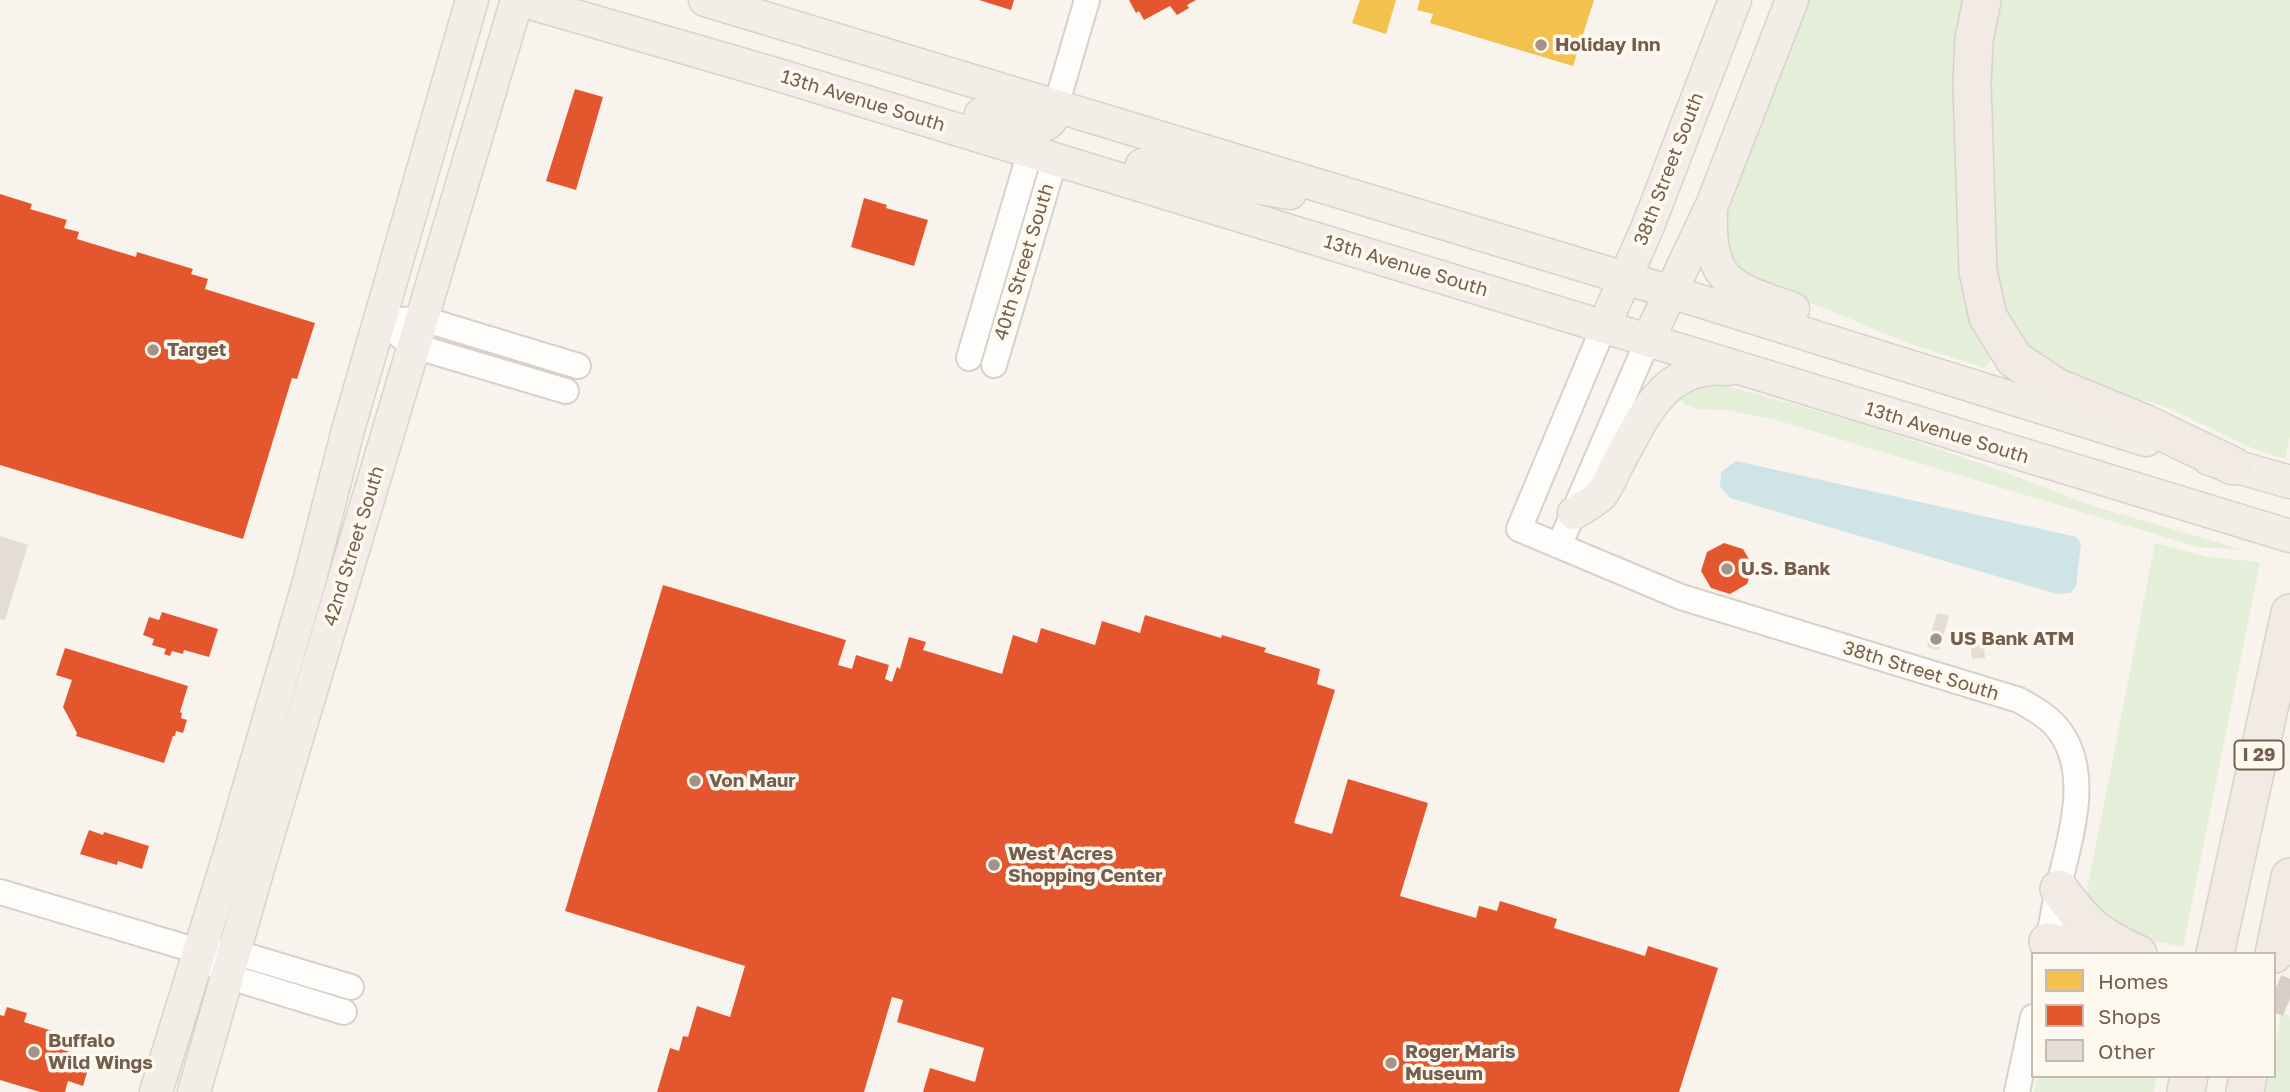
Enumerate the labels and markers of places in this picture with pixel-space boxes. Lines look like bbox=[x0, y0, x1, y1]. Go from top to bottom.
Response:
place label: Holiday Inn bbox=[1555, 34, 1660, 56]
marker: Holiday Inn bbox=[1533, 37, 1549, 53]
place label: Target bbox=[167, 339, 226, 361]
marker: Target bbox=[145, 342, 161, 358]
place label: U.S. Bank bbox=[1741, 558, 1831, 580]
marker: U.S. Bank bbox=[1719, 561, 1735, 577]
place label: US Bank ATM bbox=[1950, 628, 2074, 650]
marker: US Bank ATM bbox=[1928, 631, 1944, 647]
place label: Von Maur bbox=[709, 770, 796, 792]
marker: Von Maur bbox=[687, 773, 703, 789]
place label: West Acres Shopping Center bbox=[1008, 843, 1163, 887]
marker: West Acres Shopping Center bbox=[986, 857, 1002, 873]
place label: Buffalo Wild Wings bbox=[48, 1030, 153, 1074]
place label: Roger Maris Museum bbox=[1405, 1041, 1516, 1085]
marker: Buffalo Wild Wings bbox=[26, 1044, 42, 1060]
marker: Roger Maris Museum bbox=[1383, 1055, 1399, 1071]

